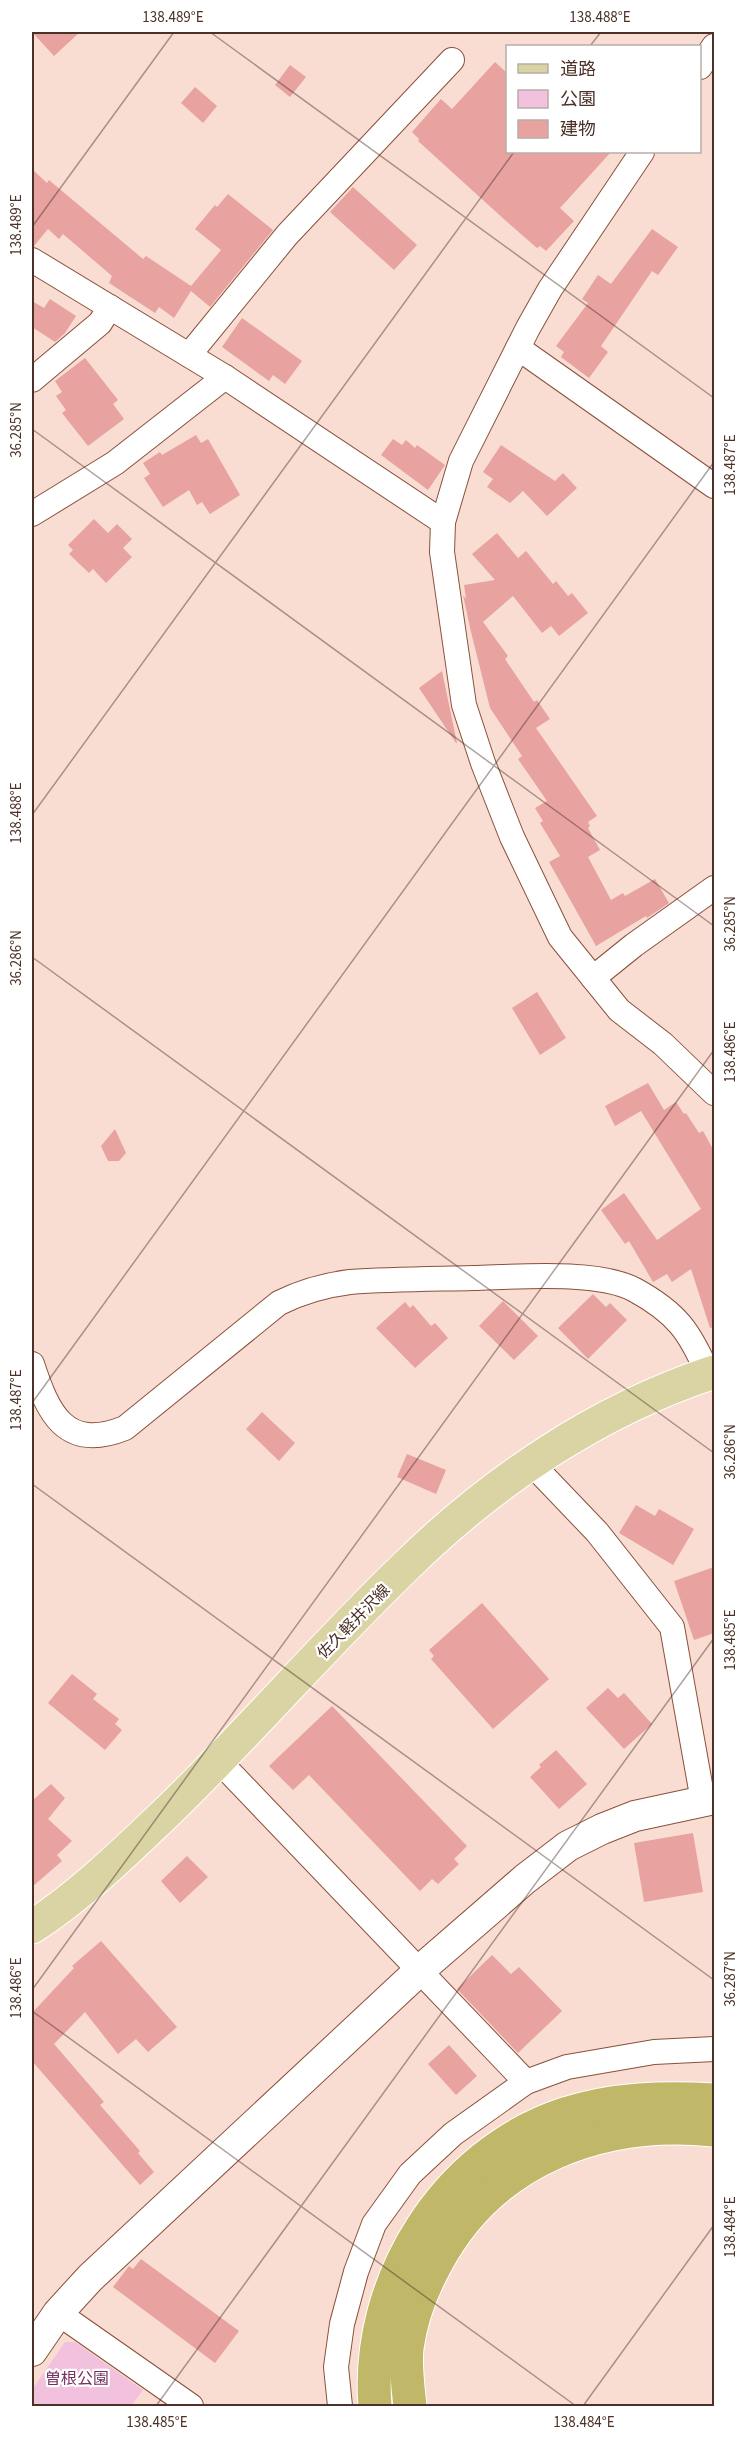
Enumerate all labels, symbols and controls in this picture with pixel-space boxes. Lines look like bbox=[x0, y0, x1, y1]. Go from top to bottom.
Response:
text: 138.489°E bbox=[142, 7, 204, 28]
text: 138.488°E bbox=[569, 7, 631, 28]
legend bbox=[506, 45, 701, 153]
text: 道路 bbox=[560, 57, 596, 82]
text: 公園 bbox=[560, 87, 596, 112]
text: 建物 bbox=[560, 117, 596, 142]
text: 138.489°E bbox=[6, 194, 27, 256]
text: 36.285°N bbox=[6, 402, 27, 458]
text: 138.487°E bbox=[720, 434, 741, 496]
text: 138.488°E bbox=[6, 782, 27, 844]
text: 36.285°N bbox=[720, 896, 741, 952]
text: 36.286°N bbox=[6, 930, 27, 986]
text: 138.486°E bbox=[720, 1021, 741, 1083]
text: 138.487°E bbox=[6, 1369, 27, 1431]
text: 36.286°N bbox=[720, 1424, 741, 1480]
street label: 佐久軽井沢線 bbox=[312, 1580, 395, 1664]
text: 138.485°E bbox=[720, 1609, 741, 1671]
text: 36.287°N bbox=[720, 1951, 741, 2007]
text: 138.486°E bbox=[6, 1957, 27, 2019]
text: 138.484°E bbox=[720, 2196, 741, 2258]
park label: 曽根公園 bbox=[45, 2368, 109, 2390]
text: 138.485°E bbox=[126, 2412, 188, 2433]
text: 138.484°E bbox=[553, 2412, 615, 2433]

